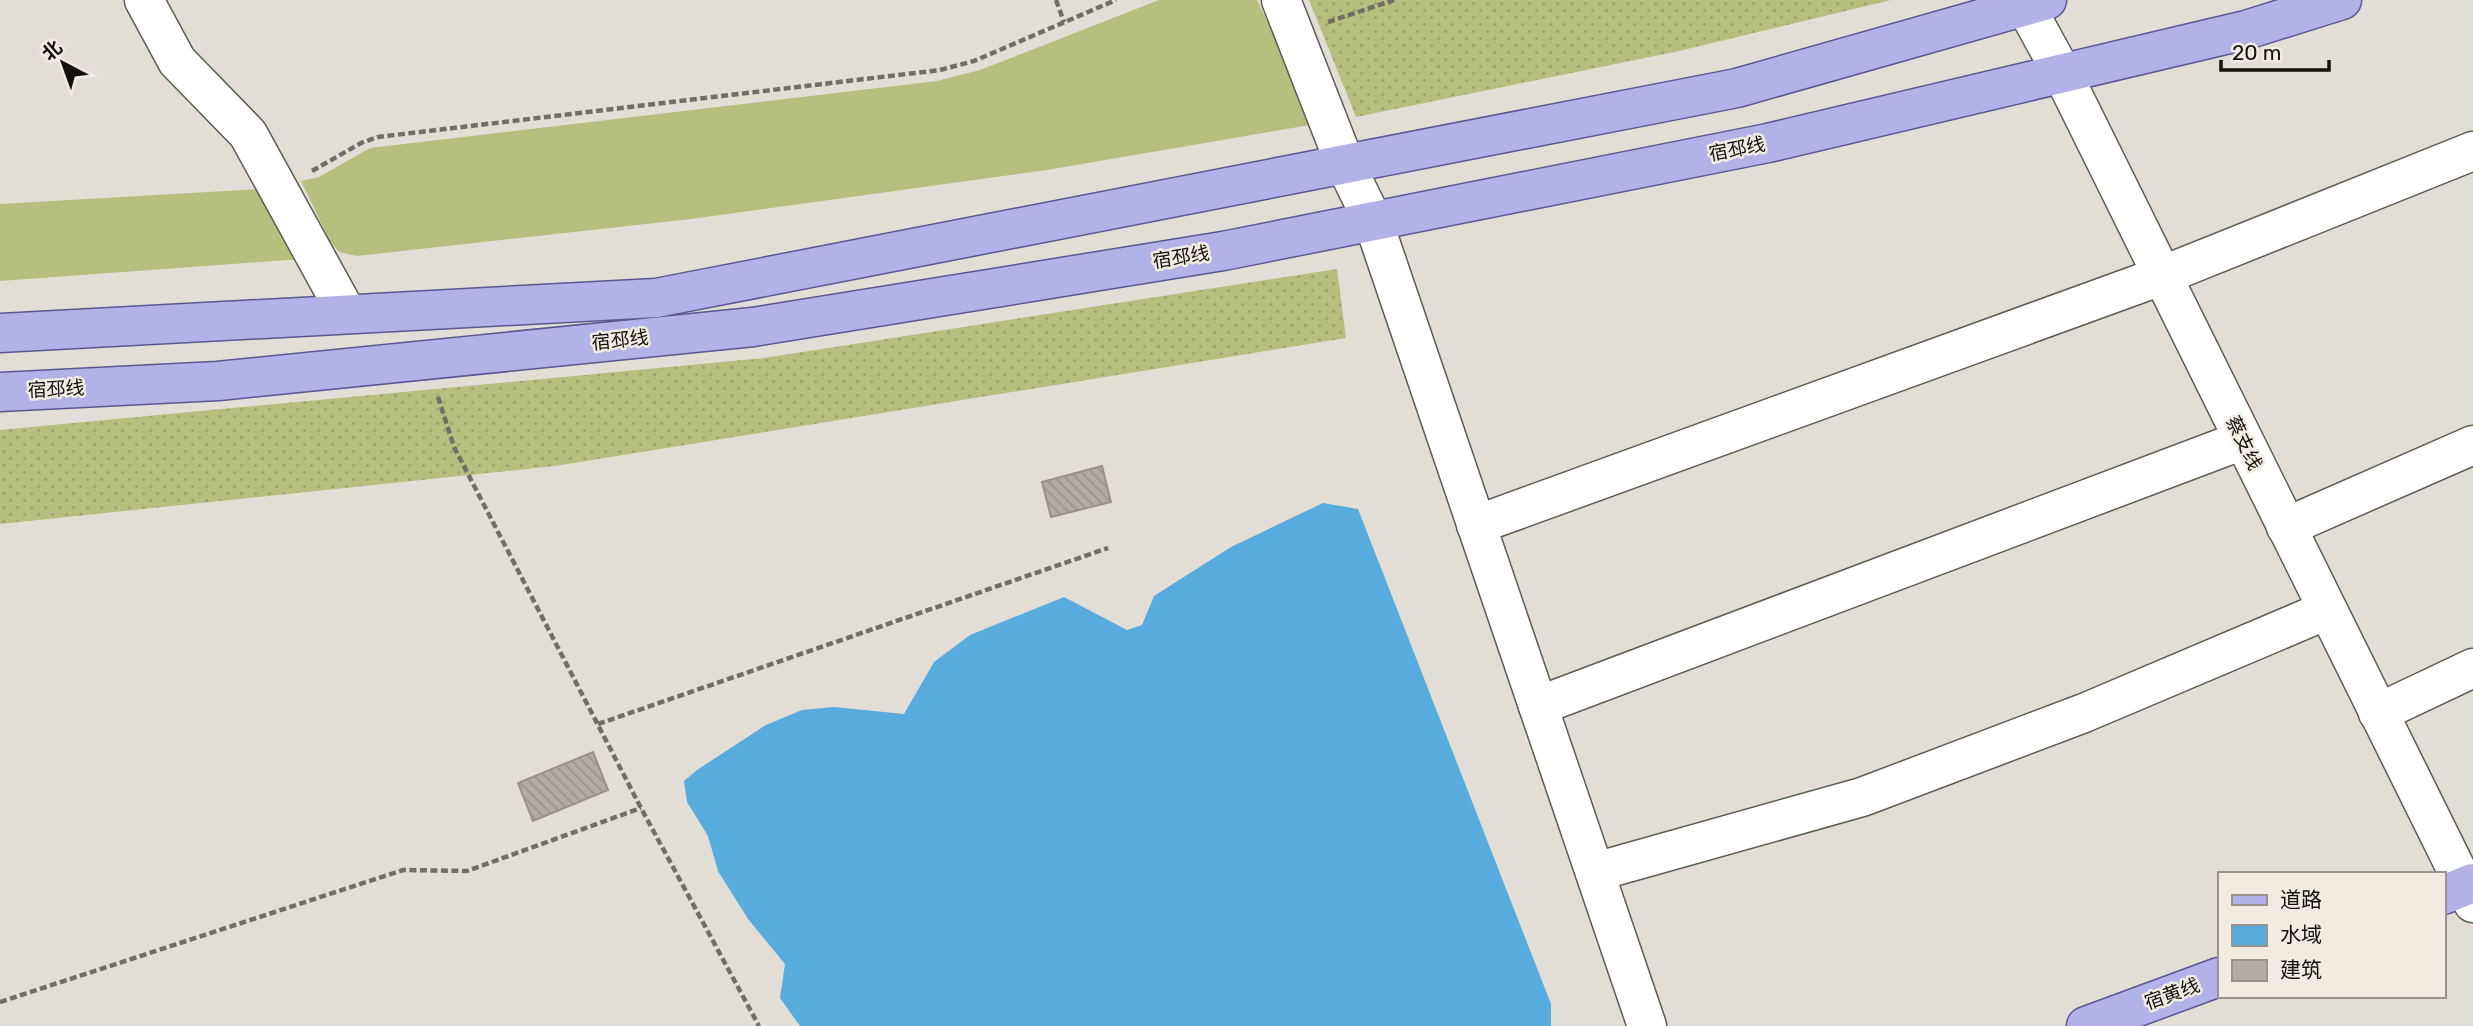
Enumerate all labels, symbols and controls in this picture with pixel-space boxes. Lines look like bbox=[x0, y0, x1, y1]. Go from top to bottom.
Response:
north arrow bbox=[28, 28, 98, 98]
scale bar bbox=[2221, 28, 2330, 72]
text: 北 bbox=[37, 36, 67, 65]
text: 20 m bbox=[2232, 40, 2281, 65]
street label: 宿邳线 bbox=[1707, 132, 1767, 166]
street label: 宿邳线 bbox=[1151, 241, 1211, 273]
street label: 宿邳线 bbox=[590, 326, 650, 354]
street label: 宿邳线 bbox=[27, 376, 85, 402]
street label: 蔡支线 bbox=[2221, 412, 2267, 474]
legend bbox=[2218, 872, 2445, 998]
text: 道路 bbox=[2280, 887, 2322, 912]
text: 水域 bbox=[2280, 922, 2322, 947]
text: 建筑 bbox=[2280, 957, 2322, 982]
street label: 宿黄线 bbox=[2141, 973, 2203, 1015]

